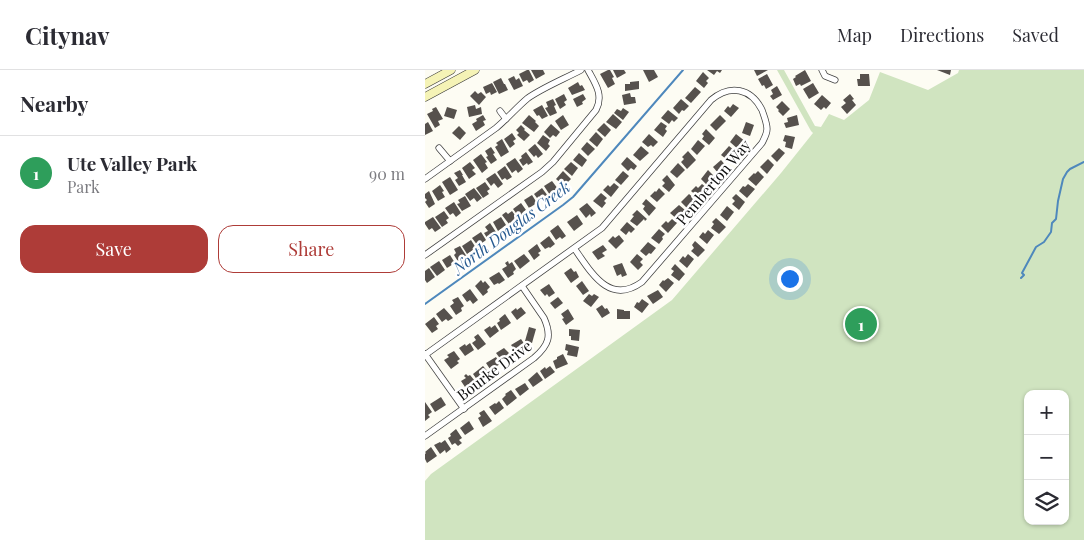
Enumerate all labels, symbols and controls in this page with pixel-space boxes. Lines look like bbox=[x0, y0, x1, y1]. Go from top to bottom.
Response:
text: Citynav bbox=[25, 19, 110, 51]
text: Map bbox=[837, 23, 872, 47]
text: Directions bbox=[900, 23, 984, 47]
text: Saved bbox=[1012, 23, 1059, 47]
text: Nearby bbox=[20, 89, 89, 117]
street label: Pemberton Way bbox=[671, 135, 755, 229]
text: Ute Valley Park bbox=[67, 150, 197, 176]
text: 1 bbox=[33, 163, 39, 184]
text: 90 m bbox=[369, 163, 405, 184]
text: Park bbox=[67, 176, 100, 197]
water label: North Douglas Creek bbox=[446, 176, 574, 279]
button: Save bbox=[20, 225, 208, 273]
button: Share bbox=[218, 225, 405, 273]
your location bbox=[777, 266, 803, 292]
pin: 1 bbox=[845, 305, 877, 343]
street label: Bourke Drive bbox=[453, 335, 535, 405]
map controls bbox=[1024, 390, 1069, 525]
button: + bbox=[1024, 390, 1069, 435]
button: − bbox=[1024, 435, 1069, 480]
button: layers bbox=[1024, 480, 1069, 525]

